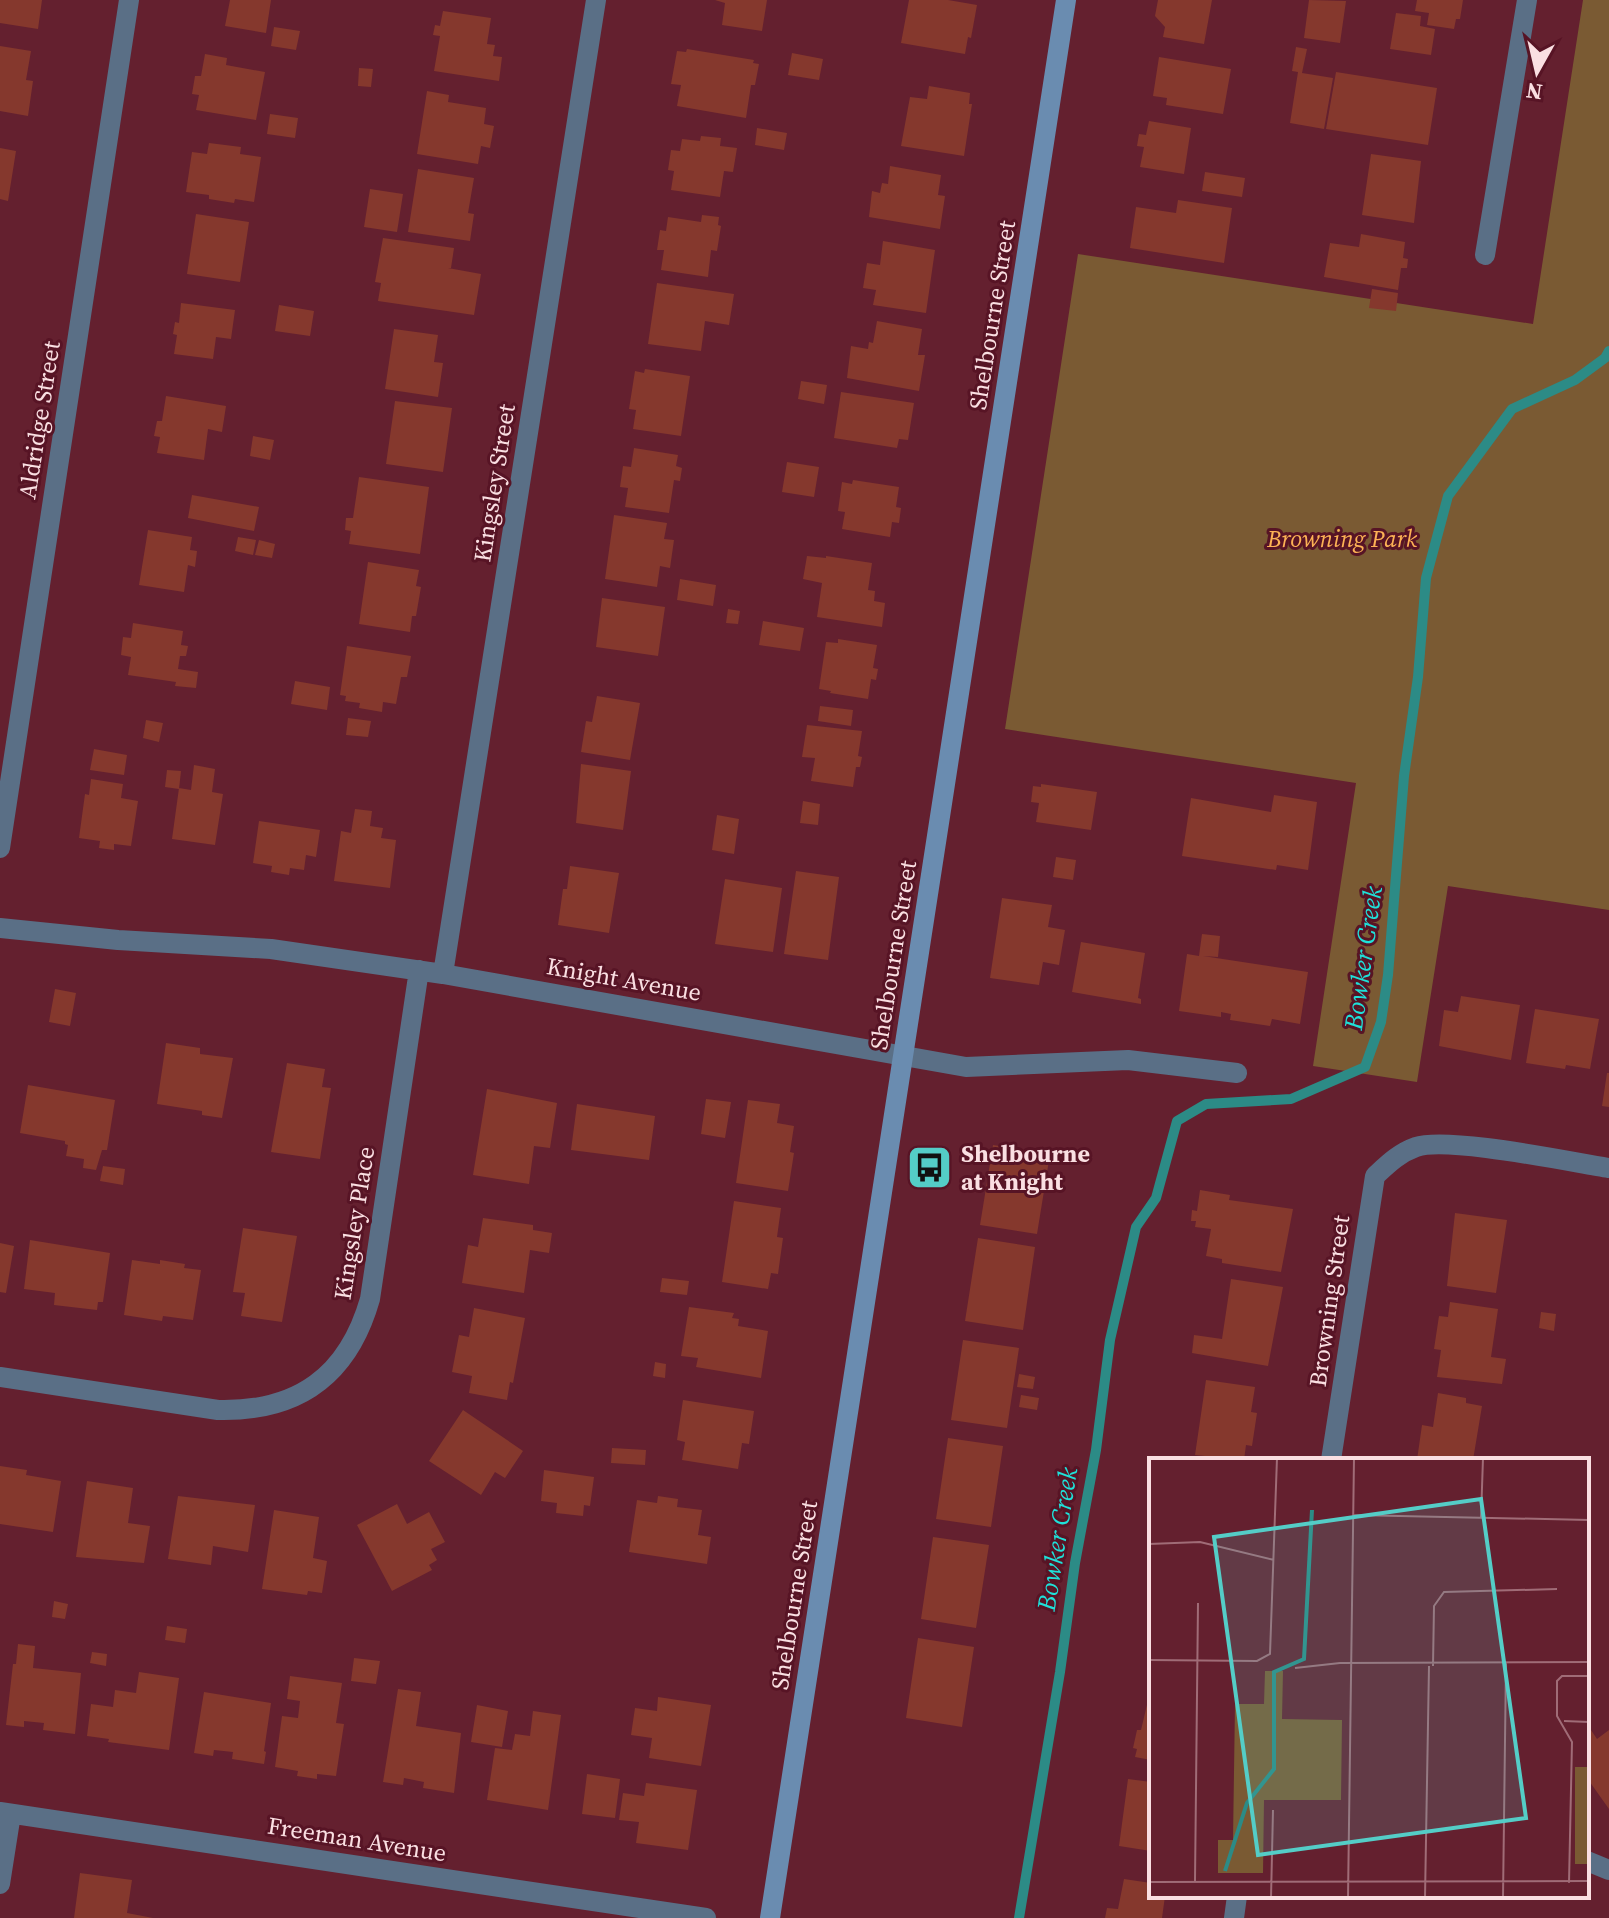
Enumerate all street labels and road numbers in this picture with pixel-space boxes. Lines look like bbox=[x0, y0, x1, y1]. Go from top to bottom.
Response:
street label: Shelbourne Street bbox=[961, 218, 1023, 412]
street label: Aldridge Street bbox=[10, 338, 68, 501]
street label: Kingsley Street bbox=[465, 402, 523, 564]
street label: Shelbourne Street bbox=[862, 858, 924, 1052]
street label: Knight Avenue bbox=[544, 949, 704, 1009]
street label: Kingsley Place bbox=[326, 1144, 382, 1302]
street label: Browning Street bbox=[1301, 1213, 1357, 1389]
street label: Shelbourne Street bbox=[763, 1498, 825, 1692]
street label: Freeman Avenue bbox=[265, 1809, 449, 1869]

